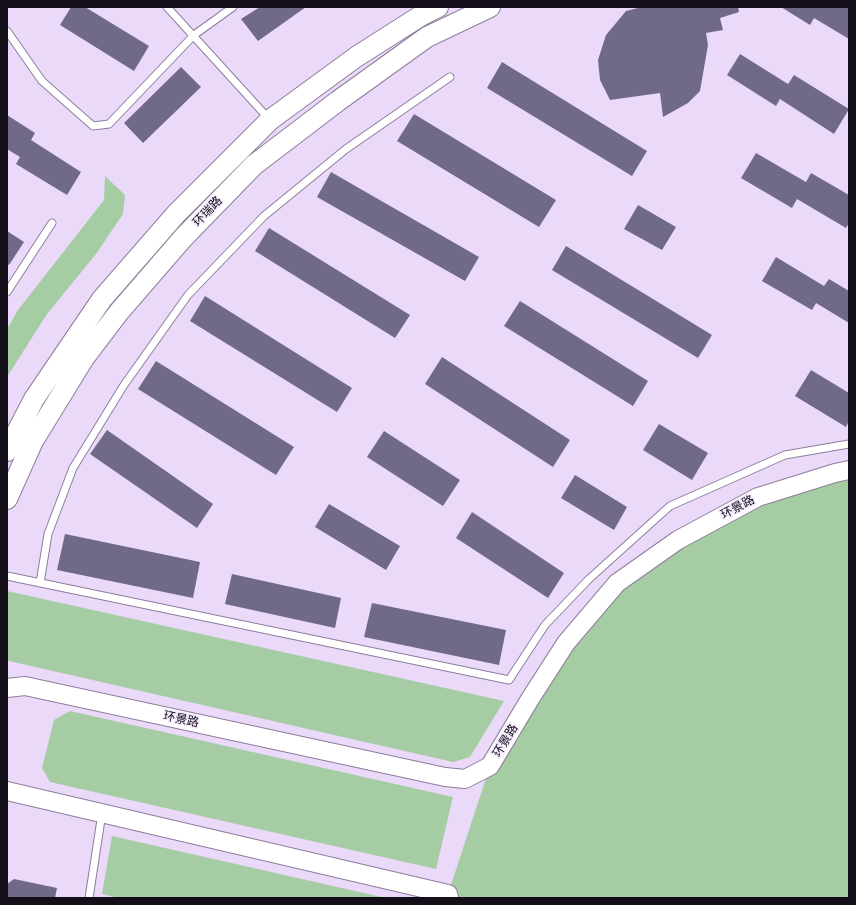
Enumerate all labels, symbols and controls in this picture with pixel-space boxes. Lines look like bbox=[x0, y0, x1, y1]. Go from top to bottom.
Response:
street label: 环瑞路 bbox=[190, 194, 226, 230]
street label: 环景路 bbox=[719, 493, 757, 523]
street label: 环景路 bbox=[162, 709, 200, 731]
street label: 环景路 bbox=[491, 722, 521, 760]

